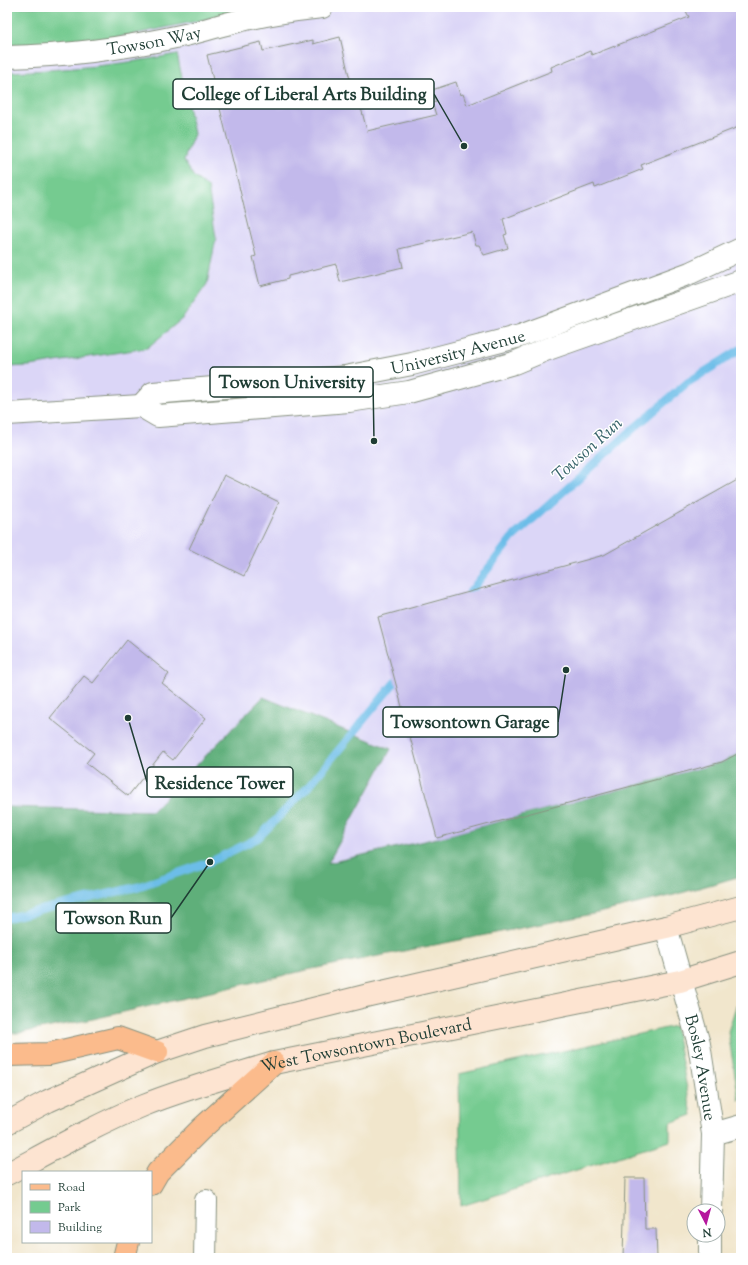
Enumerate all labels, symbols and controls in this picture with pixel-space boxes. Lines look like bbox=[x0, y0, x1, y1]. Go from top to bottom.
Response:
street label: Towson Way bbox=[105, 21, 205, 63]
callout: College of Liberal Arts Building bbox=[173, 79, 434, 109]
text: College of Liberal Arts Building bbox=[182, 83, 427, 109]
street label: University Avenue bbox=[389, 325, 529, 382]
callout: Towson University bbox=[210, 367, 373, 397]
text: Towson University bbox=[219, 371, 365, 397]
water label: Towson Run bbox=[547, 411, 630, 489]
callout: Towsontown Garage bbox=[383, 707, 558, 737]
text: Towsontown Garage bbox=[390, 711, 550, 737]
callout: Residence Tower bbox=[147, 767, 293, 797]
text: Residence Tower bbox=[155, 772, 286, 798]
callout: Towson Run bbox=[56, 903, 171, 933]
text: Towson Run bbox=[64, 907, 163, 933]
street label: Bosley Avenue bbox=[677, 1012, 721, 1123]
street label: West Towsontown Boulevard bbox=[258, 1013, 474, 1080]
legend bbox=[22, 1171, 152, 1243]
text: Road bbox=[58, 1179, 85, 1197]
text: Park bbox=[58, 1199, 81, 1217]
north arrow bbox=[686, 1203, 726, 1243]
text: Building bbox=[58, 1219, 102, 1237]
text: N bbox=[702, 1223, 713, 1240]

